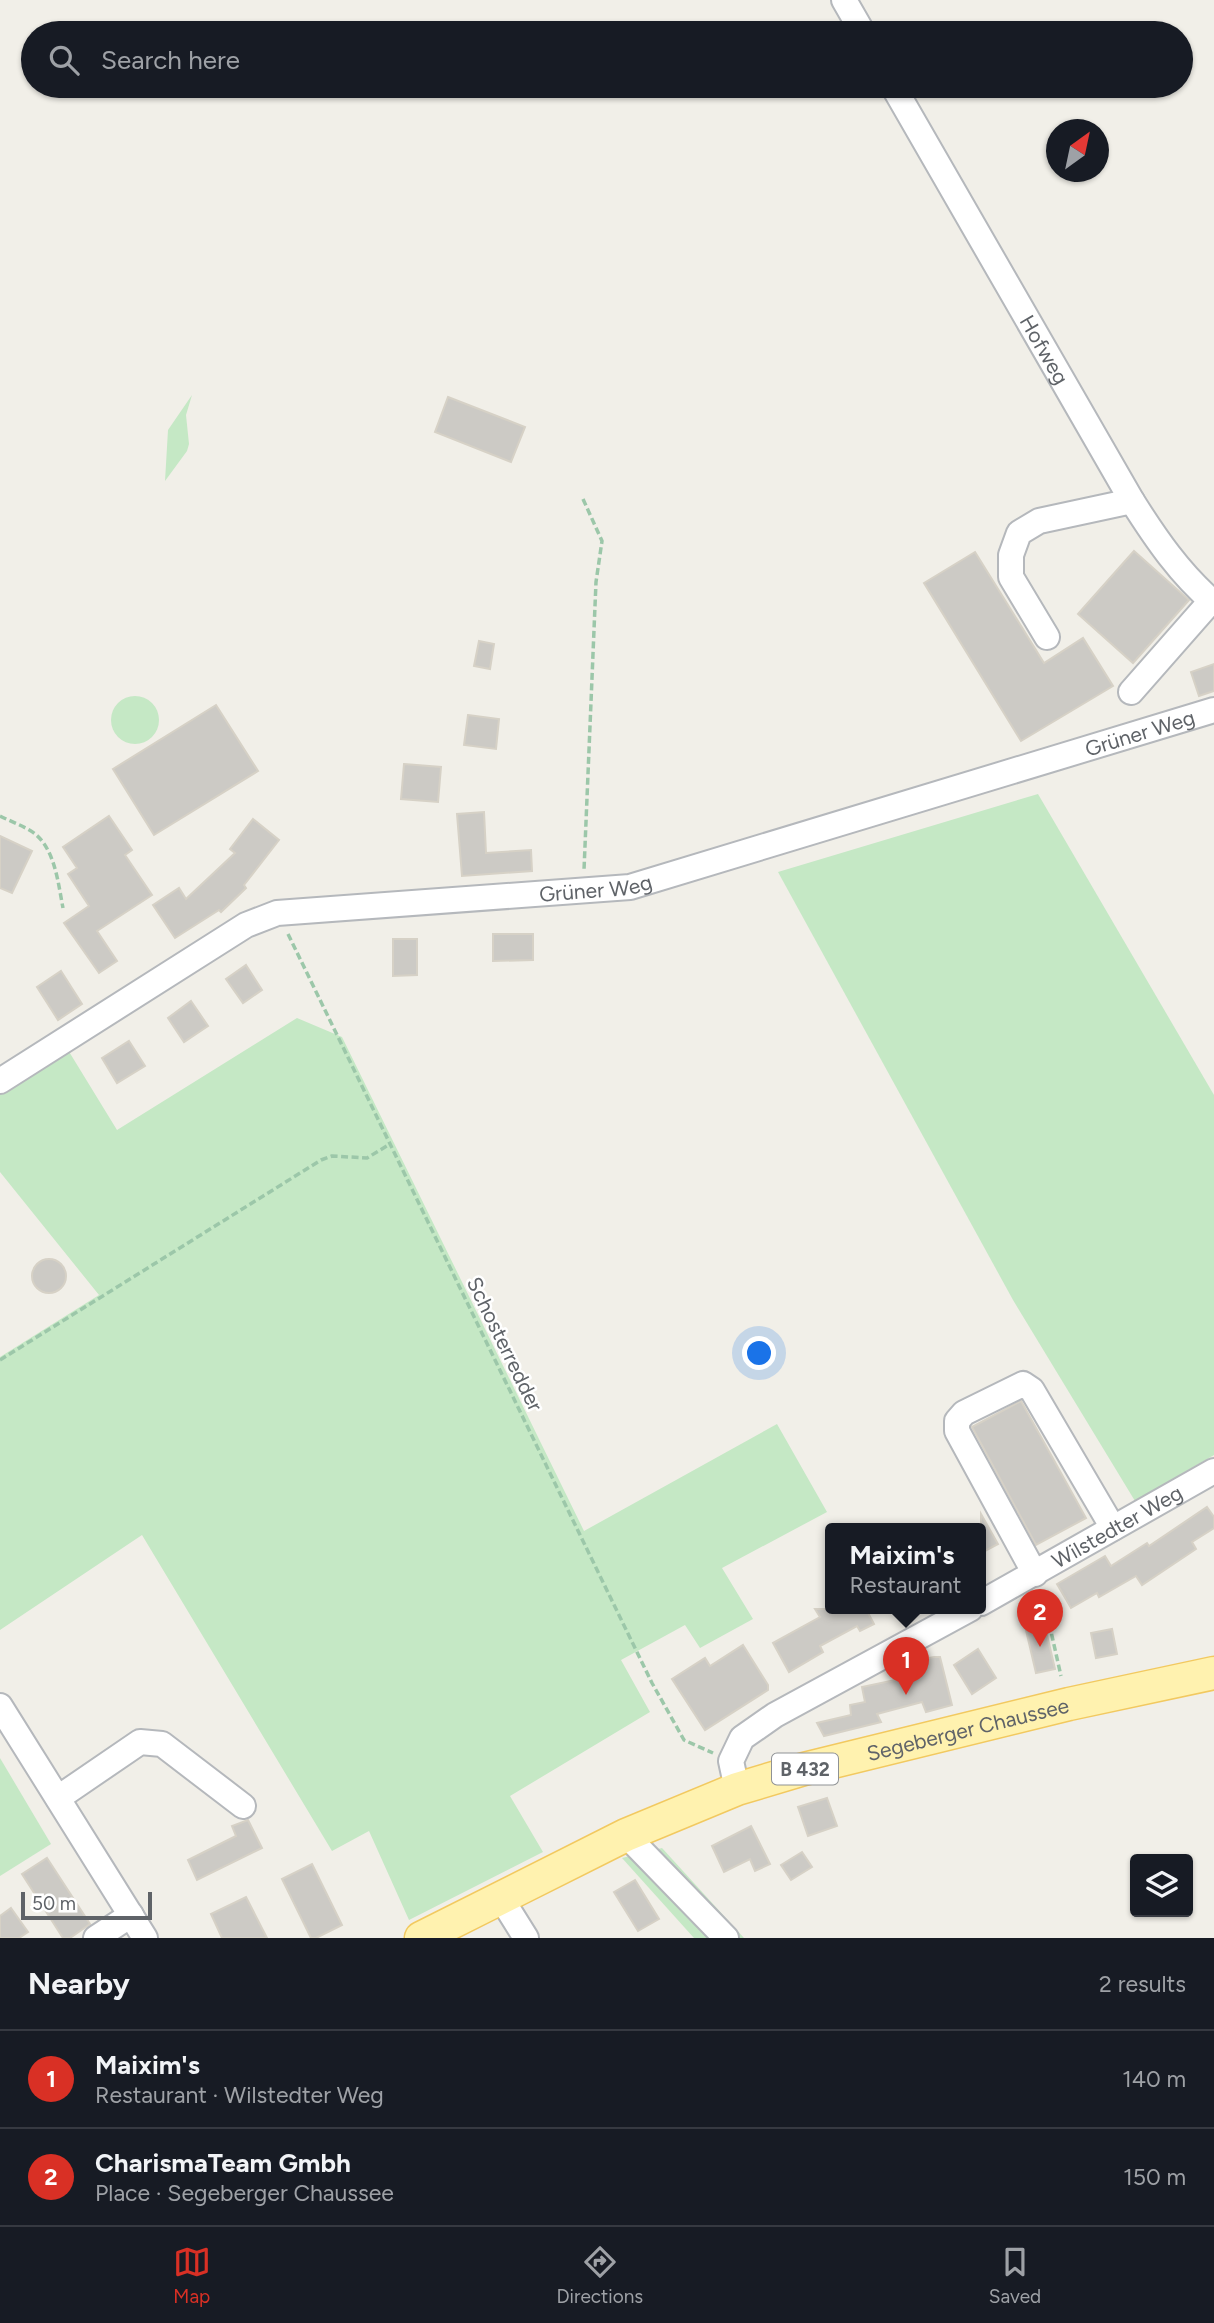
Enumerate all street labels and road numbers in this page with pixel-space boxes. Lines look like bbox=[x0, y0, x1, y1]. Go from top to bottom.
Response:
street label: Hofweg bbox=[1015, 310, 1074, 388]
street label: Grüner Weg bbox=[1082, 704, 1198, 761]
street label: Grüner Weg bbox=[538, 869, 655, 906]
street label: Schosterredder bbox=[462, 1273, 548, 1415]
street label: Wilstedter Weg bbox=[1047, 1479, 1186, 1573]
street label: Segeberger Chaussee bbox=[864, 1692, 1071, 1766]
road number: B 432 bbox=[772, 1754, 838, 1784]

